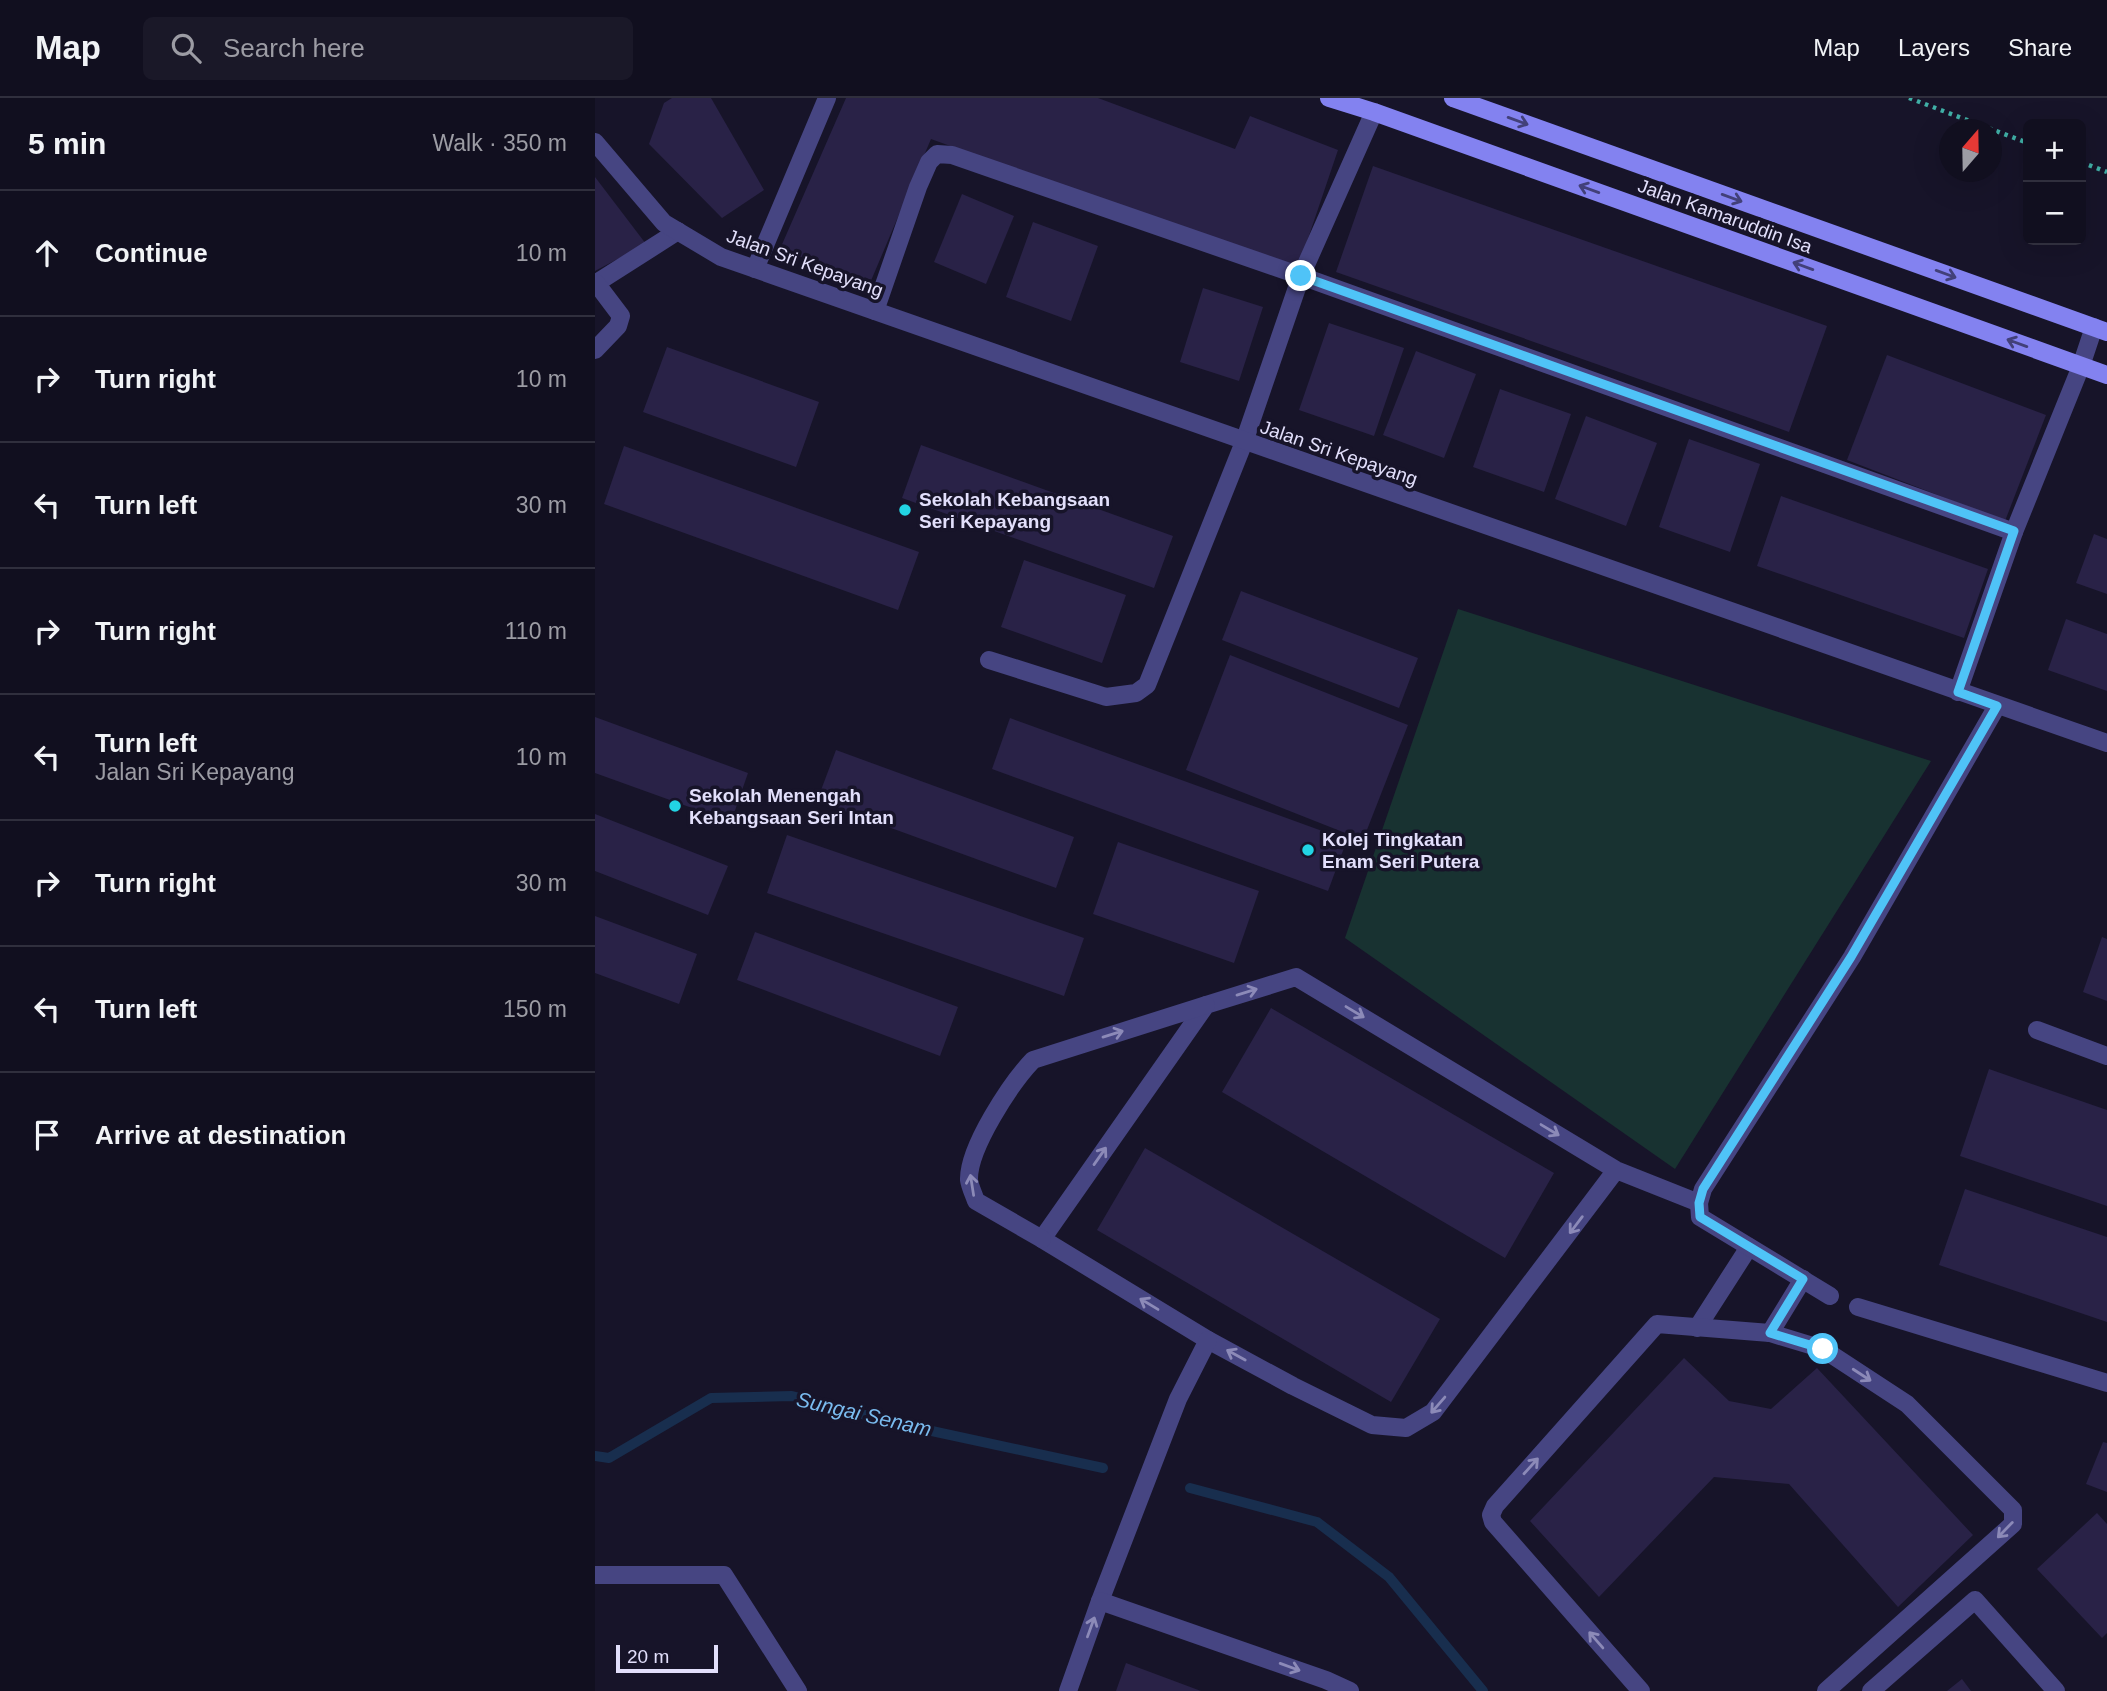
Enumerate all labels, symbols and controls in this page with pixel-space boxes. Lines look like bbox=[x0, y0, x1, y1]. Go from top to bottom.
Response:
search box bbox=[143, 17, 633, 80]
text: Map bbox=[35, 29, 101, 66]
icon: search bbox=[167, 29, 205, 67]
text: Search here bbox=[223, 33, 365, 63]
text: Map bbox=[1813, 34, 1860, 61]
text: Layers bbox=[1898, 34, 1970, 61]
text: Share bbox=[2008, 34, 2072, 61]
one-way arrow bbox=[1506, 116, 1528, 128]
north arrow bbox=[1939, 119, 2002, 182]
map controls bbox=[2023, 119, 2086, 245]
button: + bbox=[2023, 119, 2086, 182]
text: 5 min bbox=[28, 127, 106, 160]
text: Walk · 350 m bbox=[432, 130, 567, 156]
street label: Jalan Kamaruddin Isa bbox=[1635, 175, 1815, 257]
one-way arrow bbox=[1578, 182, 1600, 194]
button: − bbox=[2023, 182, 2086, 245]
one-way arrow bbox=[1720, 192, 1742, 205]
street label: Jalan Sri Kepayang bbox=[724, 225, 886, 301]
icon: ahead bbox=[28, 234, 66, 272]
text: Continue bbox=[95, 238, 208, 268]
text: 10 m bbox=[516, 240, 567, 266]
one-way arrow bbox=[1792, 259, 1814, 271]
route end bbox=[1285, 260, 1316, 291]
one-way arrow bbox=[1935, 269, 1957, 281]
one-way arrow bbox=[2006, 336, 2028, 348]
icon: right bbox=[28, 360, 66, 398]
text: Turn right bbox=[95, 364, 216, 394]
text: 10 m bbox=[516, 366, 567, 392]
street label: Jalan Sri Kepayang bbox=[1258, 416, 1420, 490]
icon: left bbox=[28, 486, 66, 524]
place label: Sekolah Kebangsaan Seri Kepayang bbox=[919, 489, 1110, 532]
text: Turn left bbox=[95, 490, 197, 520]
text: 30 m bbox=[516, 492, 567, 518]
marker: Sekolah Kebangsaan Seri Kepayang bbox=[897, 502, 913, 518]
icon: right bbox=[28, 612, 66, 650]
text: Turn right bbox=[95, 616, 216, 646]
text: 110 m bbox=[505, 618, 567, 644]
text: Turn left bbox=[95, 728, 197, 758]
icon: left bbox=[28, 738, 66, 776]
text: 10 m bbox=[516, 744, 567, 770]
text: Jalan Sri Kepayang bbox=[95, 759, 294, 785]
place label: Sekolah Menengah Kebangsaan Seri Intan bbox=[689, 785, 894, 828]
marker: Sekolah Menengah Kebangsaan Seri Intan bbox=[667, 798, 683, 814]
place label: Kolej Tingkatan Enam Seri Putera bbox=[1322, 829, 1480, 872]
marker: Kolej Tingkatan Enam Seri Putera bbox=[1300, 842, 1316, 858]
icon: right bbox=[28, 864, 66, 902]
text: Turn right bbox=[95, 868, 216, 898]
text: 30 m bbox=[516, 870, 567, 896]
one-way arrow bbox=[1236, 985, 1258, 998]
icon: left bbox=[28, 990, 66, 1028]
text: Turn left bbox=[95, 994, 197, 1024]
text: 150 m bbox=[503, 996, 567, 1022]
one-way arrow bbox=[1344, 1006, 1364, 1020]
one-way arrow bbox=[1101, 1026, 1123, 1039]
icon: arrive bbox=[28, 1116, 66, 1154]
text: Arrive at destination bbox=[95, 1120, 346, 1150]
one-way arrow bbox=[1539, 1123, 1559, 1137]
one-way arrow bbox=[1093, 1147, 1107, 1166]
one-way arrow bbox=[965, 1174, 978, 1197]
one-way arrow bbox=[1569, 1215, 1584, 1234]
one-way arrow bbox=[1140, 1297, 1160, 1311]
route start bbox=[1807, 1333, 1838, 1364]
one-way arrow bbox=[1226, 1348, 1246, 1362]
one-way arrow bbox=[1851, 1368, 1871, 1382]
water label: Sungai Senam bbox=[794, 1387, 934, 1441]
one-way arrow bbox=[1430, 1396, 1446, 1414]
one-way arrow bbox=[1523, 1457, 1539, 1475]
one-way arrow bbox=[1997, 1521, 2013, 1539]
one-way arrow bbox=[1086, 1616, 1098, 1638]
one-way arrow bbox=[1589, 1631, 1605, 1649]
scale bar bbox=[616, 1642, 717, 1674]
text: 20 m bbox=[627, 1646, 669, 1667]
one-way arrow bbox=[1278, 1662, 1300, 1674]

